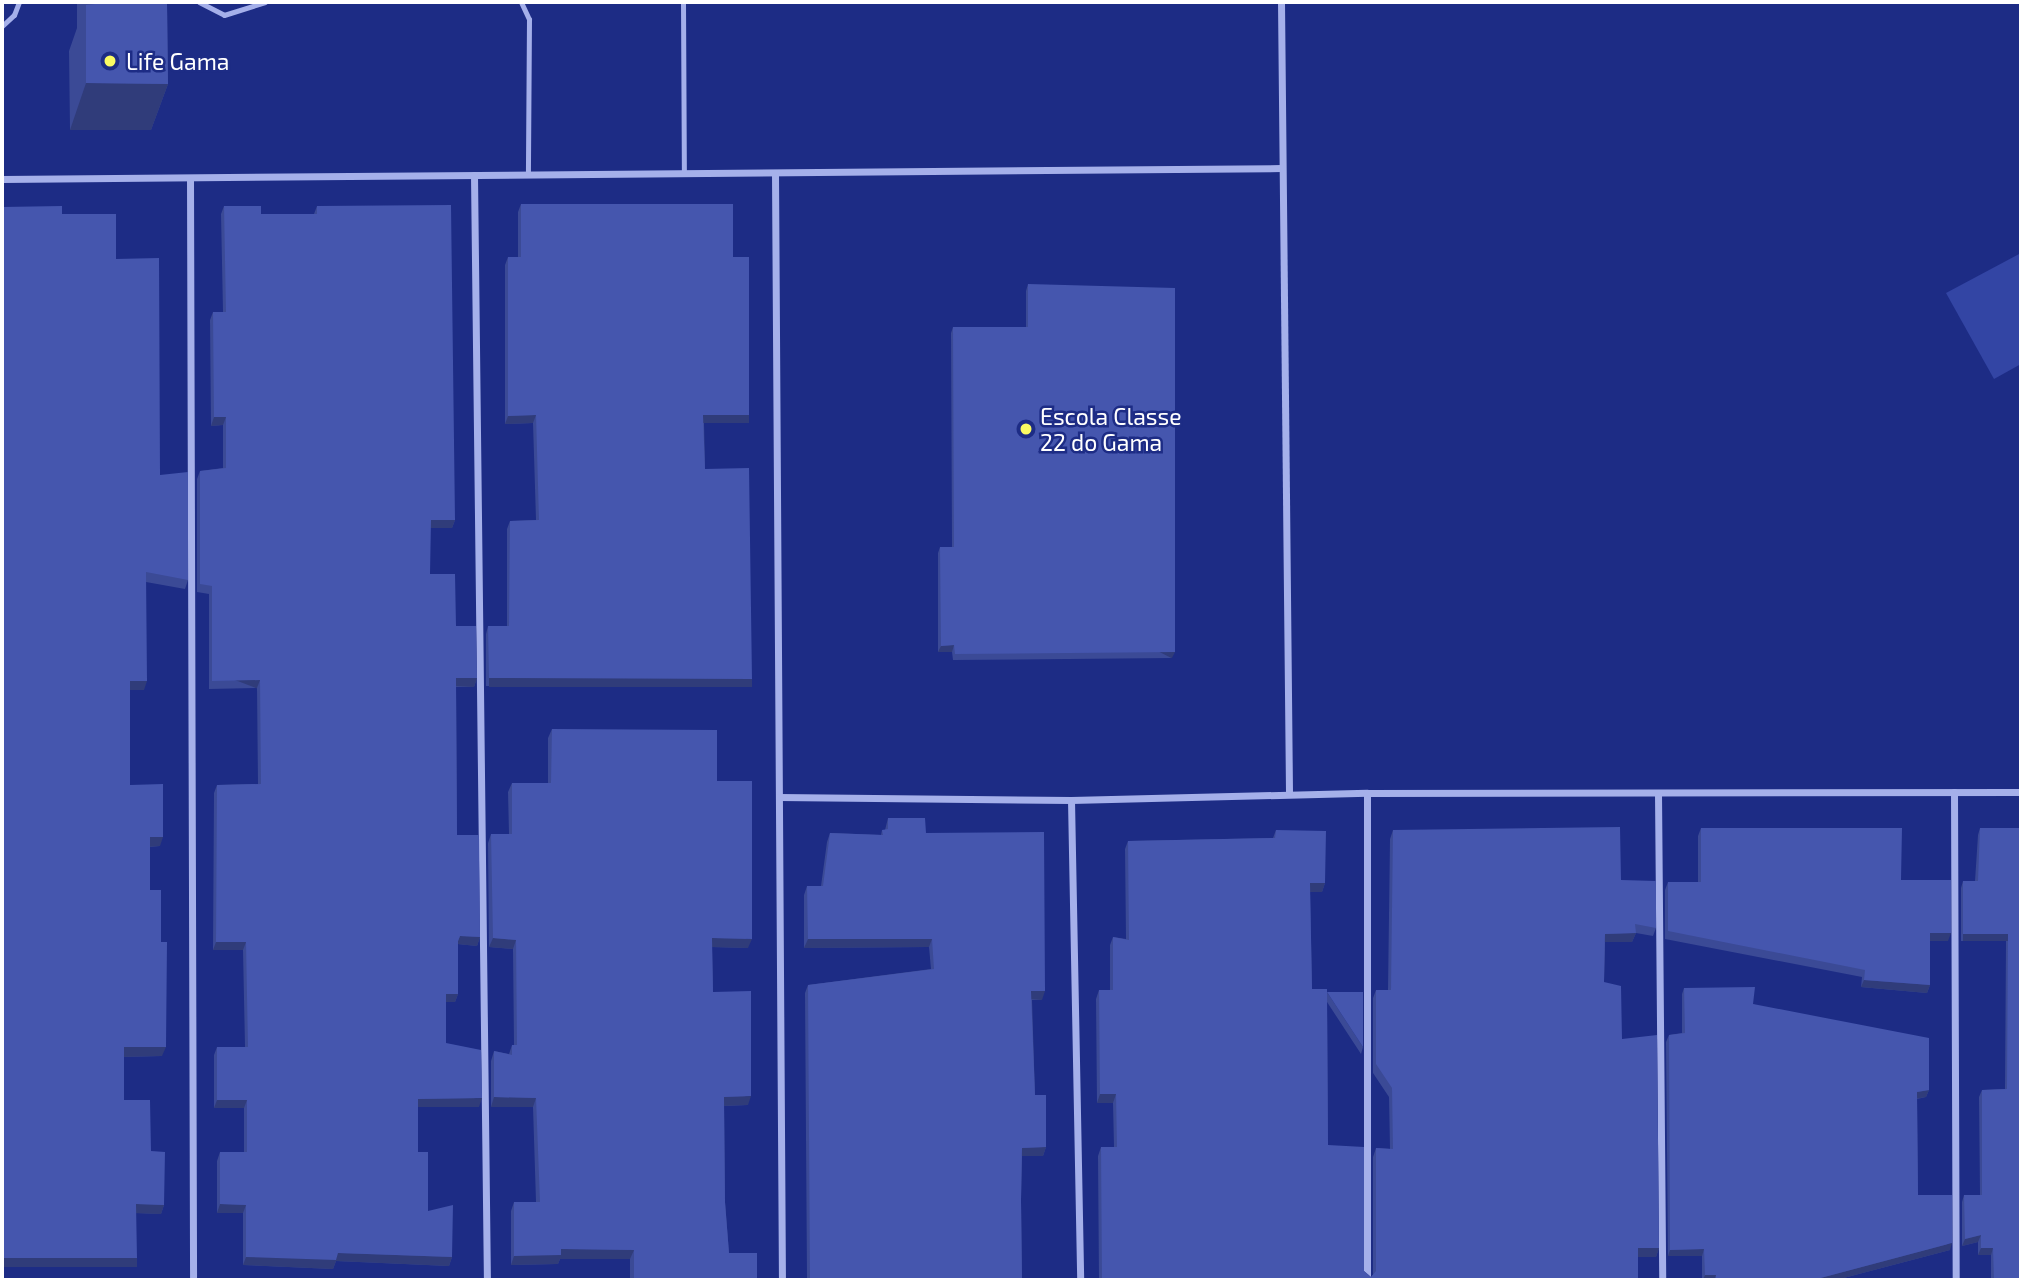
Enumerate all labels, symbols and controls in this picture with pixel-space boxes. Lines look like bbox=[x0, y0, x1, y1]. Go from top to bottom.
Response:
place label: Life Gama bbox=[126, 47, 229, 75]
marker: Life Gama bbox=[100, 51, 120, 71]
place label: Escola Classe 22 do Gama bbox=[1040, 402, 1182, 456]
marker: Escola Classe 22 do Gama bbox=[1018, 421, 1034, 437]

